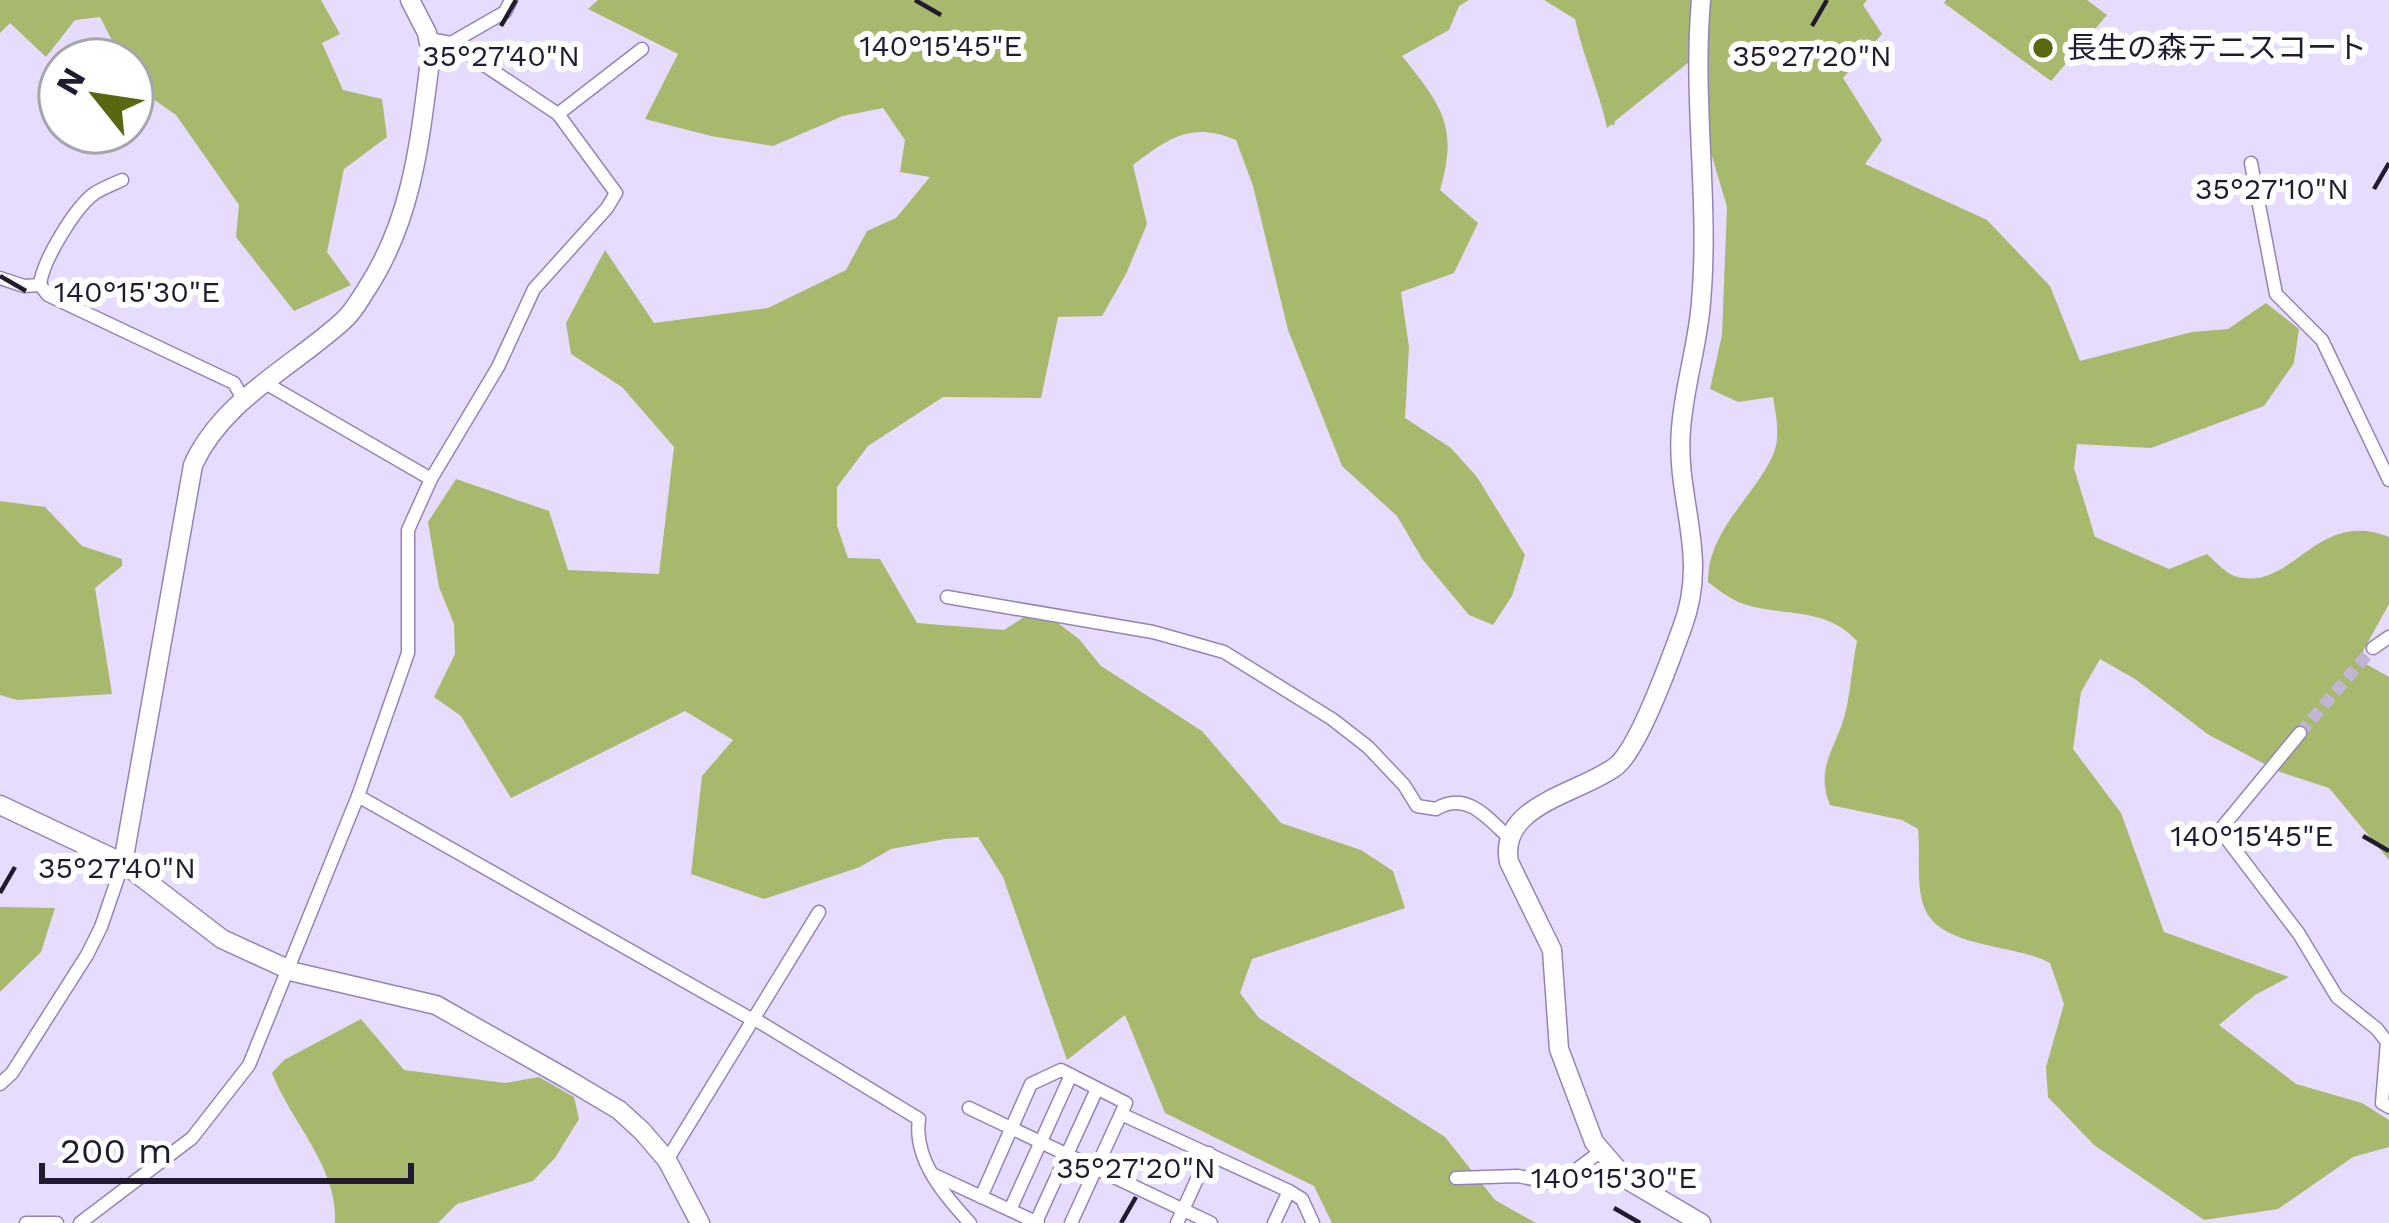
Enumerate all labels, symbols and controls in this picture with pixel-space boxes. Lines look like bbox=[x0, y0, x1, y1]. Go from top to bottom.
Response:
text: 140°15'45"E bbox=[860, 28, 1022, 63]
place label: 長生の森テニスコート bbox=[2067, 30, 2367, 65]
marker: 長生の森テニスコート bbox=[2030, 35, 2056, 61]
north arrow bbox=[36, 36, 156, 156]
text: 35°27'40"N bbox=[422, 38, 580, 73]
text: 35°27'20"N bbox=[1732, 38, 1892, 73]
text: N bbox=[47, 61, 93, 102]
text: 35°27'10"N bbox=[2195, 171, 2349, 206]
text: 140°15'30"E bbox=[54, 274, 220, 309]
text: 140°15'45"E bbox=[2171, 818, 2333, 853]
text: 35°27'40"N bbox=[38, 850, 196, 885]
scale bar bbox=[42, 1109, 411, 1183]
text: 200 m bbox=[60, 1130, 172, 1172]
text: 35°27'20"N bbox=[1056, 1150, 1216, 1185]
text: 140°15'30"E bbox=[1531, 1160, 1697, 1195]

